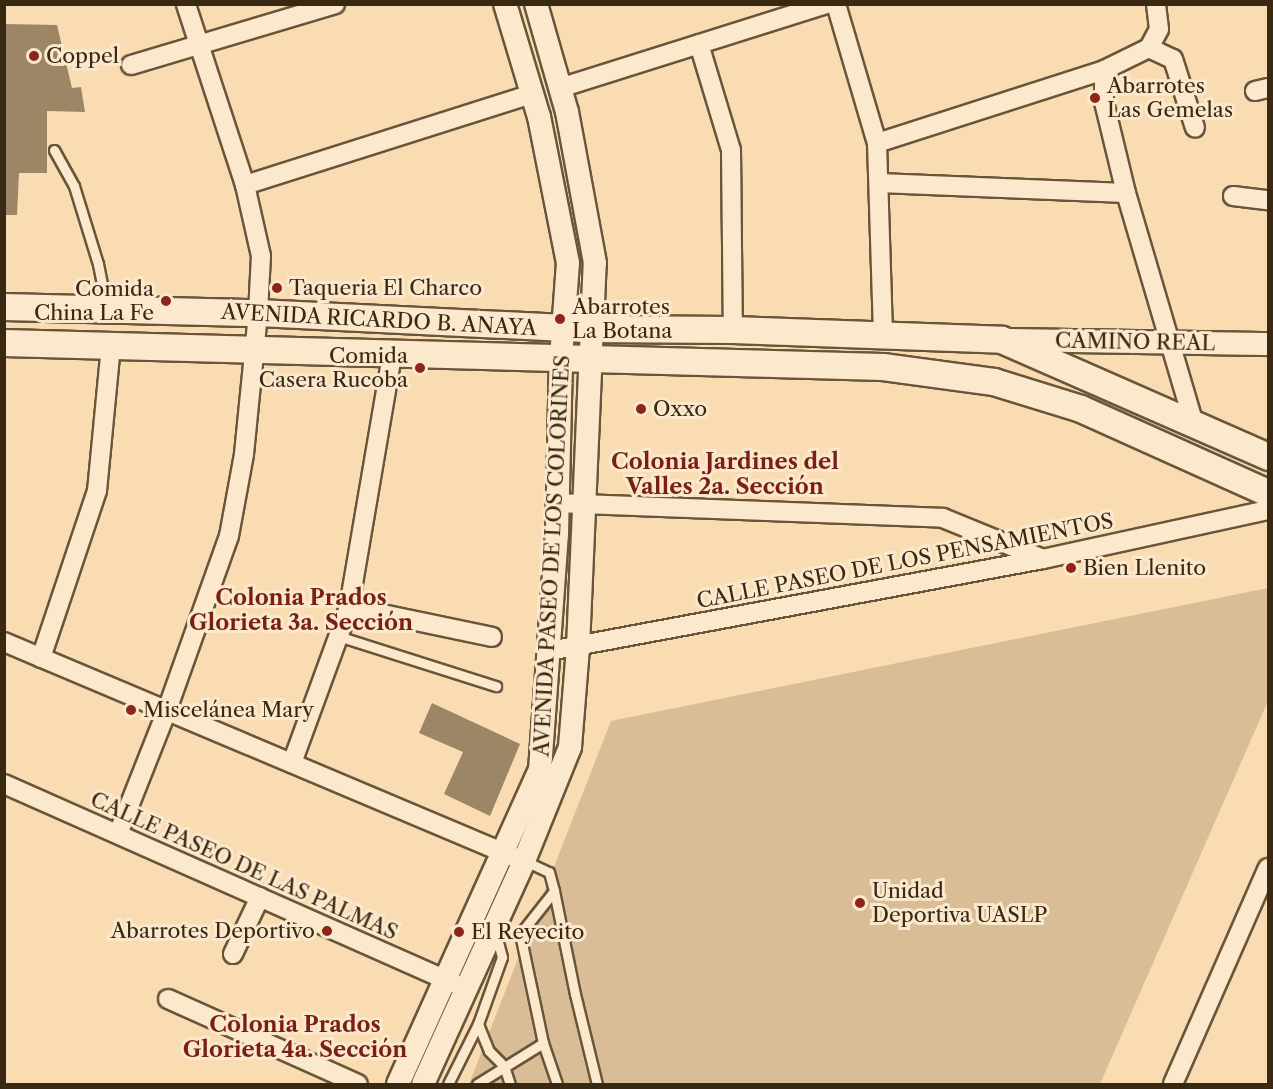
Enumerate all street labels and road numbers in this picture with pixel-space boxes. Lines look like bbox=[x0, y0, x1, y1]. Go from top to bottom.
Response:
street label: AVENIDA RICARDO B. ANAYA bbox=[220, 299, 538, 341]
street label: CAMINO REAL bbox=[1055, 328, 1215, 356]
street label: AVENIDA PASEO DE LOS COLORINES bbox=[529, 354, 575, 758]
street label: CALLE PASEO DE LOS PENSAMIENTOS bbox=[694, 508, 1116, 614]
street label: CALLE PASEO DE LAS PALMAS bbox=[87, 787, 401, 945]

